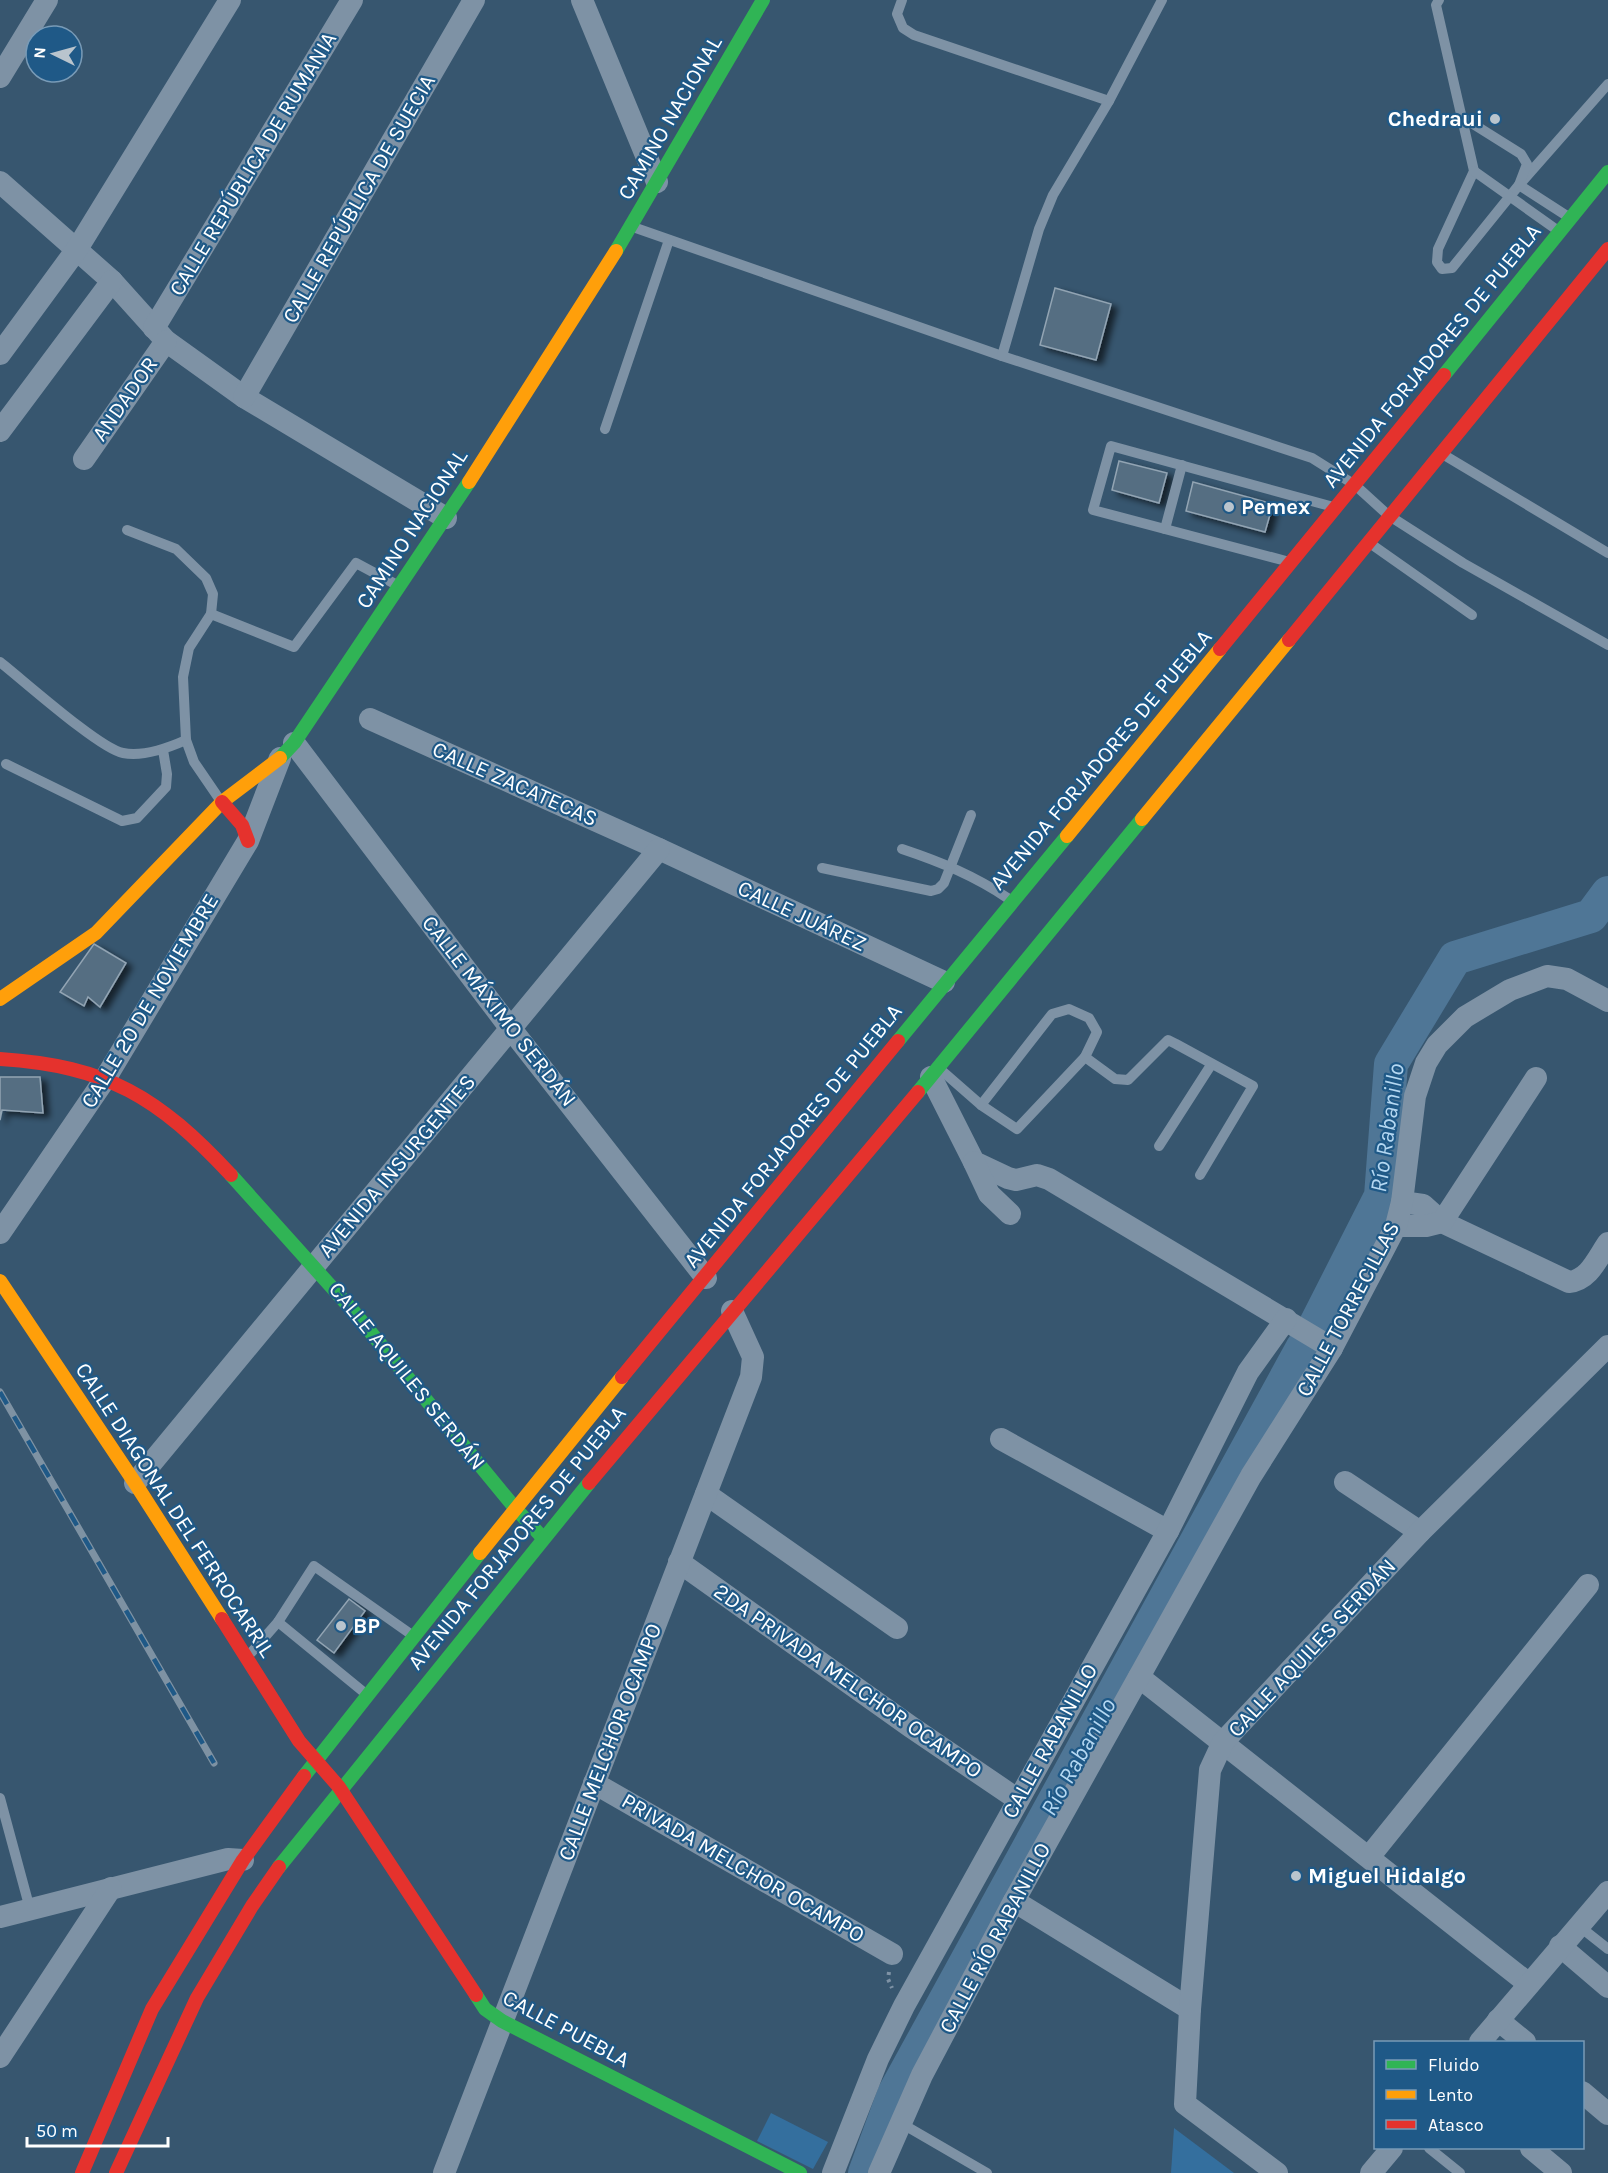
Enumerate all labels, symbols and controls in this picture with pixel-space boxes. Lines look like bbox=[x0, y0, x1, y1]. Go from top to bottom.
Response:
north arrow bbox=[24, 24, 84, 84]
street label: CALLE REPÚBLICA DE RUMANIA bbox=[163, 27, 342, 301]
street label: CAMINO NACIONAL bbox=[613, 31, 728, 205]
text: N bbox=[30, 46, 50, 59]
street label: CALLE REPÚBLICA DE SUECIA bbox=[276, 69, 441, 328]
place label: Chedraui bbox=[1388, 106, 1483, 132]
marker: Chedraui bbox=[1488, 112, 1502, 126]
street label: AVENIDA FORJADORES DE PUEBLA bbox=[1317, 219, 1547, 493]
street label: ANDADOR bbox=[87, 352, 163, 446]
street label: CAMINO NACIONAL bbox=[351, 444, 474, 614]
place label: Pemex bbox=[1241, 494, 1310, 520]
marker: Pemex bbox=[1222, 500, 1236, 514]
street label: AVENIDA FORJADORES DE PUEBLA bbox=[984, 624, 1218, 895]
street label: CALLE ZACATECAS bbox=[428, 736, 602, 832]
street label: CALLE JUÁREZ bbox=[734, 874, 871, 957]
street label: CALLE 20 DE NOVIEMBRE bbox=[76, 889, 224, 1113]
street label: CALLE MÁXIMO SERDÁN bbox=[416, 910, 582, 1112]
street label: AVENIDA FORJADORES DE PUEBLA bbox=[678, 999, 908, 1273]
water label: Río Rabanillo bbox=[1364, 1061, 1410, 1194]
street label: AVENIDA INSURGENTES bbox=[313, 1069, 481, 1263]
street label: CALLE TORRECILLAS bbox=[1291, 1217, 1405, 1401]
street label: CALLE AQUILES SERDÁN bbox=[323, 1276, 492, 1475]
street label: CALLE DIAGONAL DEL FERROCARRIL bbox=[70, 1358, 281, 1663]
street label: AVENIDA FORJADORES DE PUEBLA bbox=[402, 1401, 632, 1675]
street label: CALLE AQUILES SERDÁN bbox=[1222, 1553, 1401, 1743]
street label: 2DA PRIVADA MELCHOR OCAMPO bbox=[709, 1578, 987, 1784]
place label: BP bbox=[353, 1613, 380, 1639]
marker: BP bbox=[334, 1619, 348, 1633]
street label: CALLE MELCHOR OCAMPO bbox=[553, 1620, 667, 1864]
street label: CALLE RABANILLO bbox=[997, 1659, 1103, 1823]
water label: Río Rabanillo bbox=[1034, 1693, 1122, 1821]
street label: PRIVADA MELCHOR OCAMPO bbox=[617, 1788, 869, 1948]
street label: CALLE RÍO RABANILLO bbox=[933, 1838, 1056, 2038]
place label: Miguel Hidalgo bbox=[1308, 1863, 1466, 1889]
marker: Miguel Hidalgo bbox=[1289, 1869, 1303, 1883]
street label: CALLE PUEBLA bbox=[498, 1985, 634, 2073]
legend bbox=[1374, 2041, 1584, 2149]
text: Fluido bbox=[1428, 2054, 1479, 2076]
text: Lento bbox=[1428, 2084, 1473, 2106]
scale bar bbox=[27, 2110, 168, 2148]
text: Atasco bbox=[1428, 2114, 1484, 2136]
text: 50 m bbox=[36, 2120, 78, 2142]

